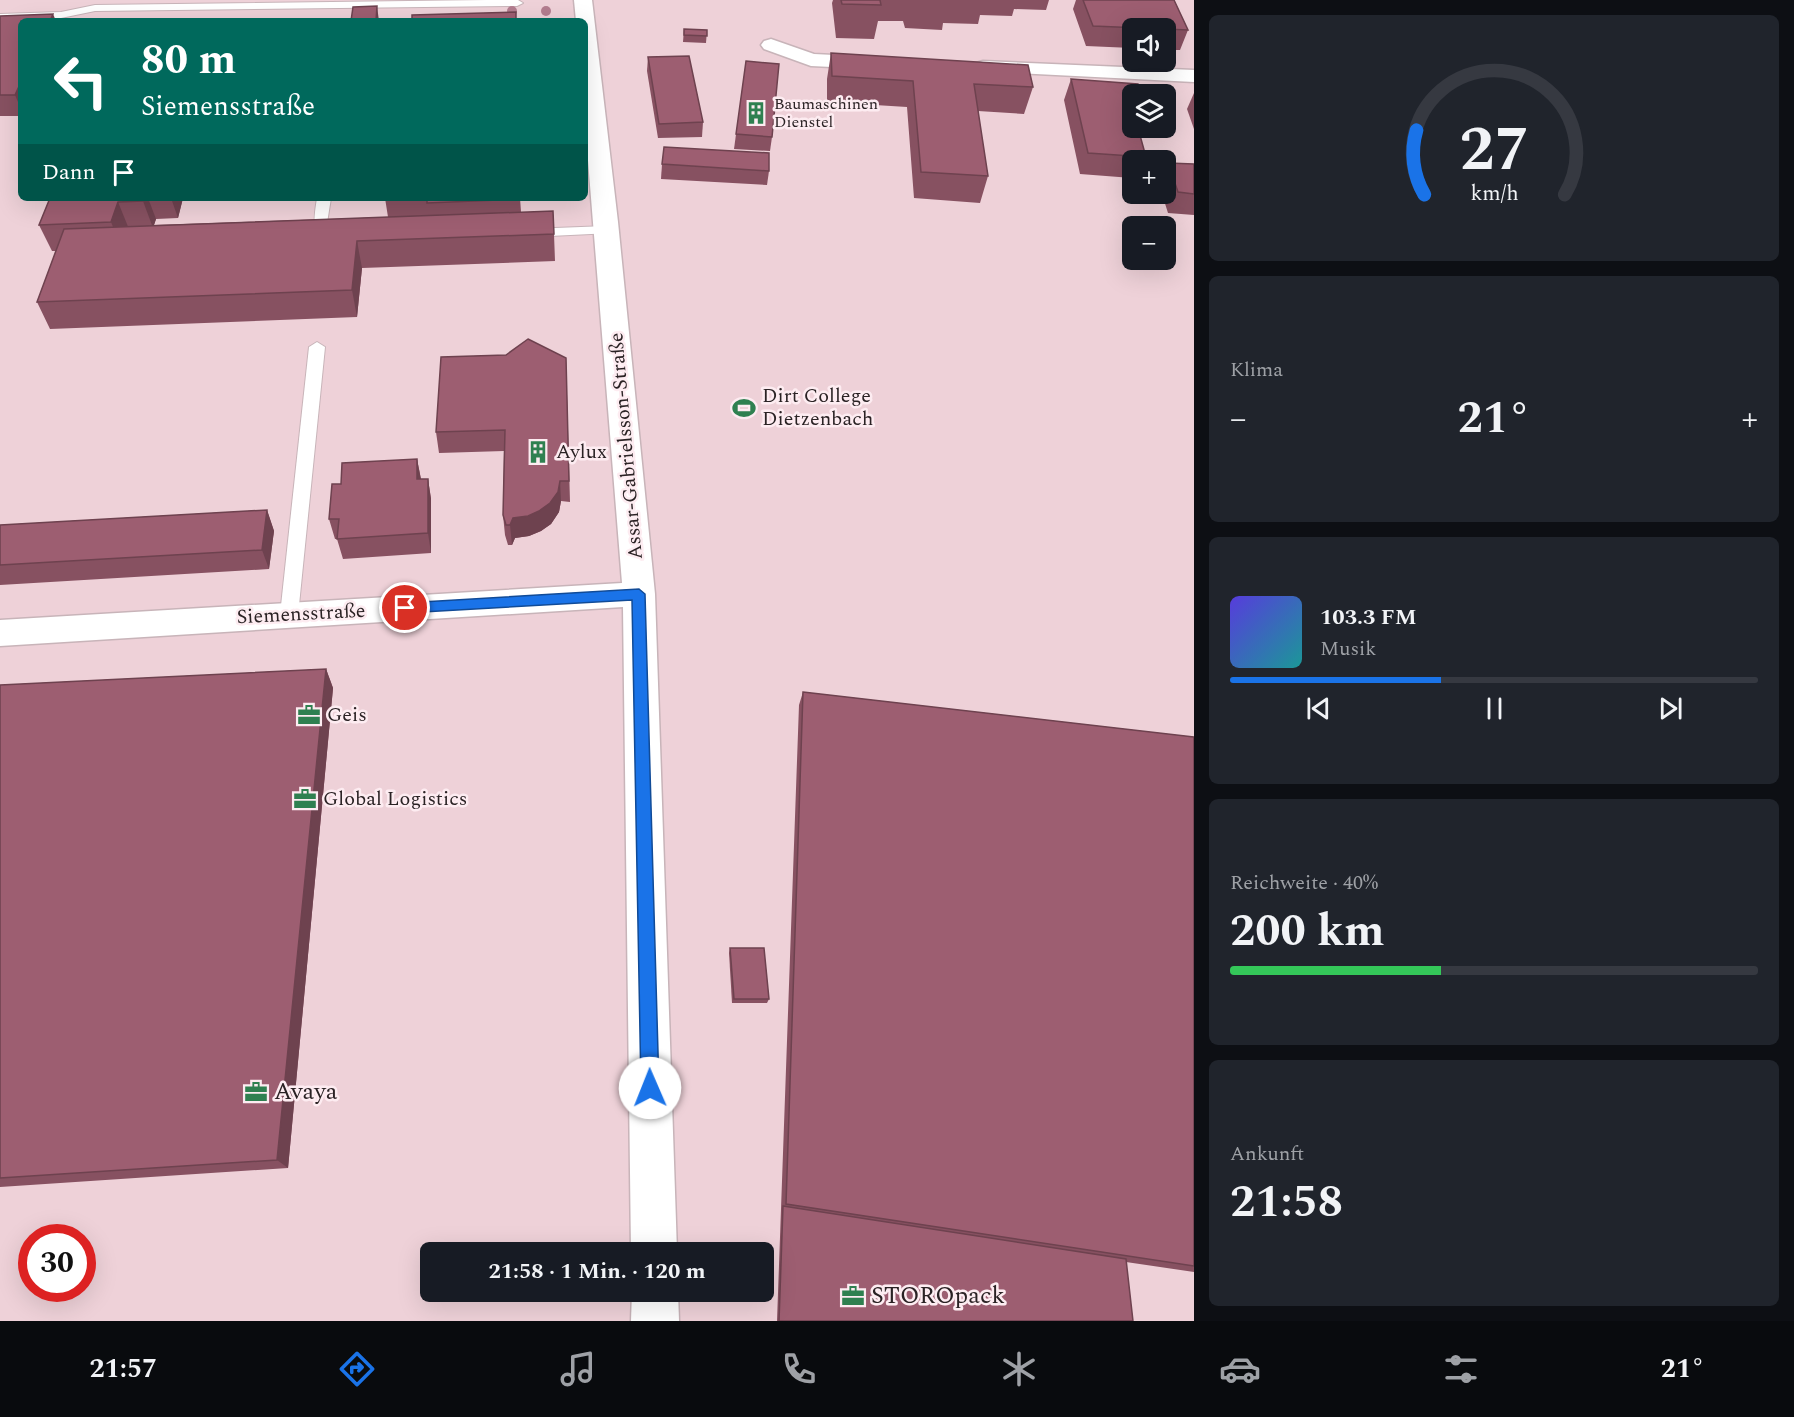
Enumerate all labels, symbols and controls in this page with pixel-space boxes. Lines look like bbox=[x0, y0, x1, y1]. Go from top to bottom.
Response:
map controls bbox=[1122, 18, 1176, 270]
button: sound bbox=[1122, 18, 1176, 72]
text: 80 m bbox=[141, 29, 236, 92]
icon: left bbox=[42, 42, 120, 120]
button: layers bbox=[1122, 84, 1176, 138]
text: Siemensstraße bbox=[141, 86, 315, 128]
place label: Baumaschinen Dienstel bbox=[774, 92, 878, 134]
building icon: Baumaschinen Dienstel bbox=[743, 100, 769, 126]
text: 27 bbox=[1459, 103, 1529, 198]
button: + bbox=[1122, 150, 1176, 204]
text: Dann bbox=[42, 156, 95, 189]
icon: arrive bbox=[107, 156, 140, 189]
text: km/h bbox=[1470, 177, 1518, 210]
button: − bbox=[1122, 216, 1176, 270]
street label: Assar-Gabrielsson-Straße bbox=[601, 331, 651, 561]
text: Klima bbox=[1230, 355, 1283, 385]
place label: Dirt College Dietzenbach bbox=[762, 381, 873, 434]
text: 21° bbox=[1458, 384, 1531, 453]
text: − bbox=[1230, 394, 1247, 444]
text: + bbox=[1742, 394, 1758, 444]
sports icon: Dirt College Dietzenbach bbox=[731, 395, 757, 421]
place label: Aylux bbox=[556, 437, 607, 467]
building icon: Aylux bbox=[525, 439, 551, 465]
pin bbox=[379, 582, 430, 633]
icon: arrive bbox=[388, 591, 421, 624]
street label: Siemensstraße bbox=[236, 596, 366, 632]
text: 103.3 FM bbox=[1320, 601, 1417, 634]
text: Musik bbox=[1320, 634, 1376, 664]
icon: previous bbox=[1302, 692, 1335, 725]
icon: pause bbox=[1478, 692, 1511, 725]
icon: next bbox=[1654, 692, 1687, 725]
place label: Geis bbox=[327, 700, 367, 730]
office icon: Geis bbox=[296, 702, 322, 728]
place label: Global Logistics bbox=[323, 784, 467, 814]
office icon: Global Logistics bbox=[292, 786, 318, 812]
text: Reichweite · 40% bbox=[1230, 868, 1378, 898]
text: 200 km bbox=[1230, 897, 1385, 966]
position arrow bbox=[618, 1056, 682, 1120]
place label: Avaya bbox=[274, 1074, 338, 1110]
office icon: Avaya bbox=[243, 1079, 269, 1105]
text: Ankunft bbox=[1230, 1139, 1304, 1169]
text: 21:58 bbox=[1230, 1168, 1343, 1237]
speed limit sign: 30 bbox=[18, 1224, 96, 1302]
text: 21:58 · 1 Min. · 120 m bbox=[488, 1255, 706, 1288]
place label: STOROpack bbox=[871, 1278, 1005, 1314]
office icon: STOROpack bbox=[840, 1283, 866, 1309]
text: 21:57 bbox=[89, 1348, 157, 1390]
icon: directions bbox=[336, 1348, 378, 1390]
icon: music bbox=[557, 1348, 599, 1390]
icon: phone bbox=[778, 1348, 820, 1390]
icon: climate bbox=[998, 1348, 1040, 1390]
icon: car bbox=[1219, 1348, 1261, 1390]
icon: filters bbox=[1440, 1348, 1482, 1390]
text: 21° bbox=[1661, 1348, 1705, 1390]

